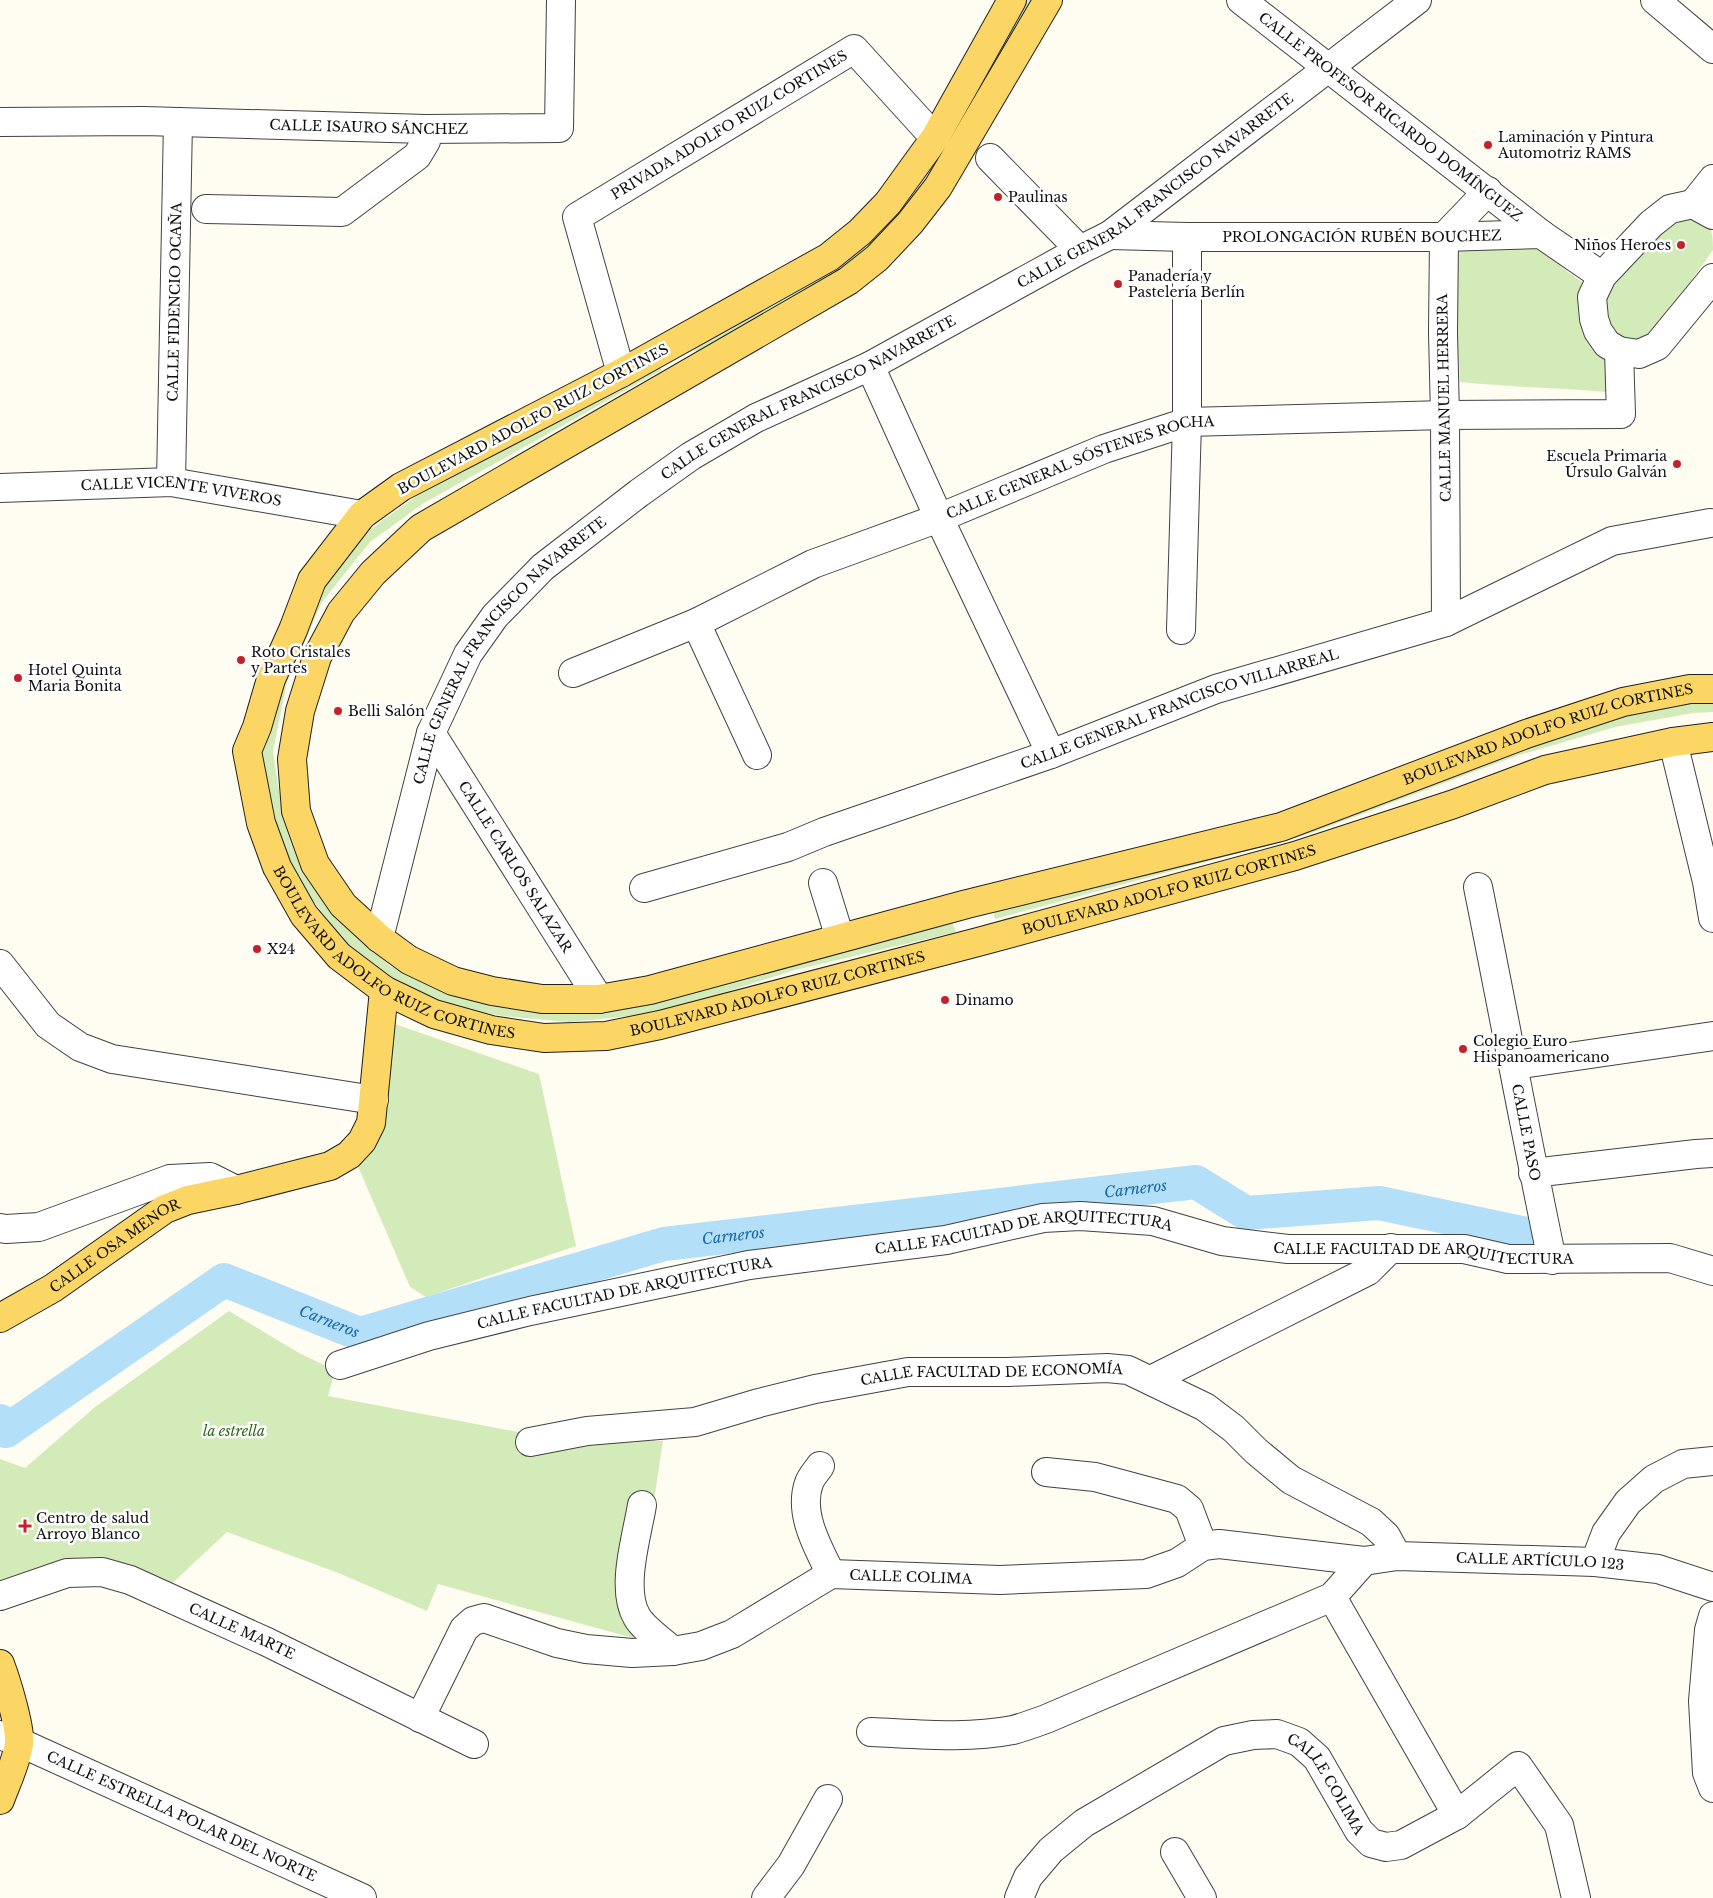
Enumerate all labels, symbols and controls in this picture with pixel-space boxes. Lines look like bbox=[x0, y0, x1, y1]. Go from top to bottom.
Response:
street label: CALLE PROFESOR RICARDO DOMÍNGUEZ bbox=[1255, 8, 1527, 226]
street label: PRIVADA ADOLFO RUIZ CORTINES bbox=[608, 46, 851, 203]
street label: CALLE GENERAL FRANCISCO NAVARRETE bbox=[1014, 89, 1297, 292]
street label: CALLE ISAURO SÁNCHEZ bbox=[269, 116, 469, 138]
place label: Laminación y Pintura Automotriz RAMS bbox=[1497, 128, 1654, 162]
marker: Laminación y Pintura Automotriz RAMS bbox=[1482, 139, 1494, 151]
place label: Paulinas bbox=[1008, 188, 1068, 206]
marker: Paulinas bbox=[992, 191, 1004, 203]
street label: CALLE FIDENCIO OCAÑA bbox=[164, 202, 185, 402]
street label: PROLONGACIÓN RUBÉN BOUCHEZ bbox=[1222, 226, 1502, 246]
place label: Niños Heroes bbox=[1574, 236, 1671, 254]
marker: Niños Heroes bbox=[1675, 239, 1687, 251]
place label: Panadería y Pastelería Berlín bbox=[1128, 267, 1245, 301]
marker: Panadería y Pastelería Berlín bbox=[1112, 278, 1124, 290]
street label: CALLE MANUEL HERRERA bbox=[1433, 293, 1455, 502]
street label: CALLE GENERAL FRANCISCO NAVARRETE bbox=[657, 311, 959, 484]
street label: BOULEVARD ADOLFO RUIZ CORTINES bbox=[395, 340, 671, 498]
street label: CALLE GENERAL SÓSTENES ROCHA bbox=[943, 412, 1215, 523]
place label: Escuela Primaria Úrsulo Galván bbox=[1546, 447, 1667, 481]
marker: Escuela Primaria Úrsulo Galván bbox=[1671, 458, 1683, 470]
street label: CALLE VICENTE VIVEROS bbox=[80, 473, 283, 510]
street label: CALLE GENERAL FRANCISCO NAVARRETE bbox=[409, 513, 610, 786]
place label: Roto Cristales y Partes bbox=[251, 643, 351, 677]
street label: CALLE GENERAL FRANCISCO VILLARREAL bbox=[1018, 645, 1341, 773]
marker: Roto Cristales y Partes bbox=[235, 654, 247, 666]
place label: Hotel Quinta Maria Bonita bbox=[28, 661, 122, 695]
marker: Hotel Quinta Maria Bonita bbox=[12, 672, 24, 684]
street label: BOULEVARD ADOLFO RUIZ CORTINES bbox=[1400, 680, 1695, 789]
place label: Belli Salón bbox=[348, 702, 425, 720]
marker: Belli Salón bbox=[332, 705, 344, 717]
street label: CALLE CARLOS SALAZAR bbox=[455, 777, 577, 957]
street label: BOULEVARD ADOLFO RUIZ CORTINES bbox=[1020, 841, 1318, 939]
street label: BOULEVARD ADOLFO RUIZ CORTINES bbox=[269, 863, 516, 1043]
place label: X24 bbox=[267, 940, 295, 958]
marker: X24 bbox=[251, 943, 263, 955]
street label: BOULEVARD ADOLFO RUIZ CORTINES bbox=[628, 947, 927, 1040]
place label: Dinamo bbox=[955, 991, 1014, 1009]
marker: Dinamo bbox=[939, 994, 951, 1006]
place label: Colegio Euro Hispanoamericano bbox=[1473, 1032, 1609, 1066]
marker: Colegio Euro Hispanoamericano bbox=[1457, 1043, 1469, 1055]
street label: CALLE PASO bbox=[1508, 1082, 1545, 1182]
water label: Carneros bbox=[1103, 1175, 1168, 1202]
street label: CALLE OSA MENOR bbox=[46, 1195, 184, 1297]
street label: CALLE FACULTAD DE ARQUITECTURA bbox=[874, 1207, 1175, 1258]
water label: Carneros bbox=[701, 1222, 766, 1249]
street label: CALLE FACULTAD DE ARQUITECTURA bbox=[1272, 1238, 1574, 1268]
street label: CALLE FACULTAD DE ARQUITECTURA bbox=[475, 1253, 773, 1333]
water label: Carneros bbox=[297, 1301, 362, 1342]
street label: CALLE FACULTAD DE ECONOMÍA bbox=[859, 1359, 1124, 1390]
park label: la estrella bbox=[203, 1422, 265, 1440]
place label: Centro de salud Arroyo Blanco bbox=[35, 1509, 149, 1543]
marker: Centro de salud Arroyo Blanco bbox=[18, 1519, 32, 1533]
street label: CALLE ARTÍCULO 123 bbox=[1456, 1549, 1625, 1574]
street label: CALLE COLIMA bbox=[849, 1566, 973, 1588]
street label: CALLE MARTE bbox=[186, 1599, 298, 1663]
street label: CALLE COLIMA bbox=[1285, 1730, 1368, 1838]
street label: CALLE ESTRELLA POLAR DEL NORTE bbox=[44, 1747, 320, 1885]

